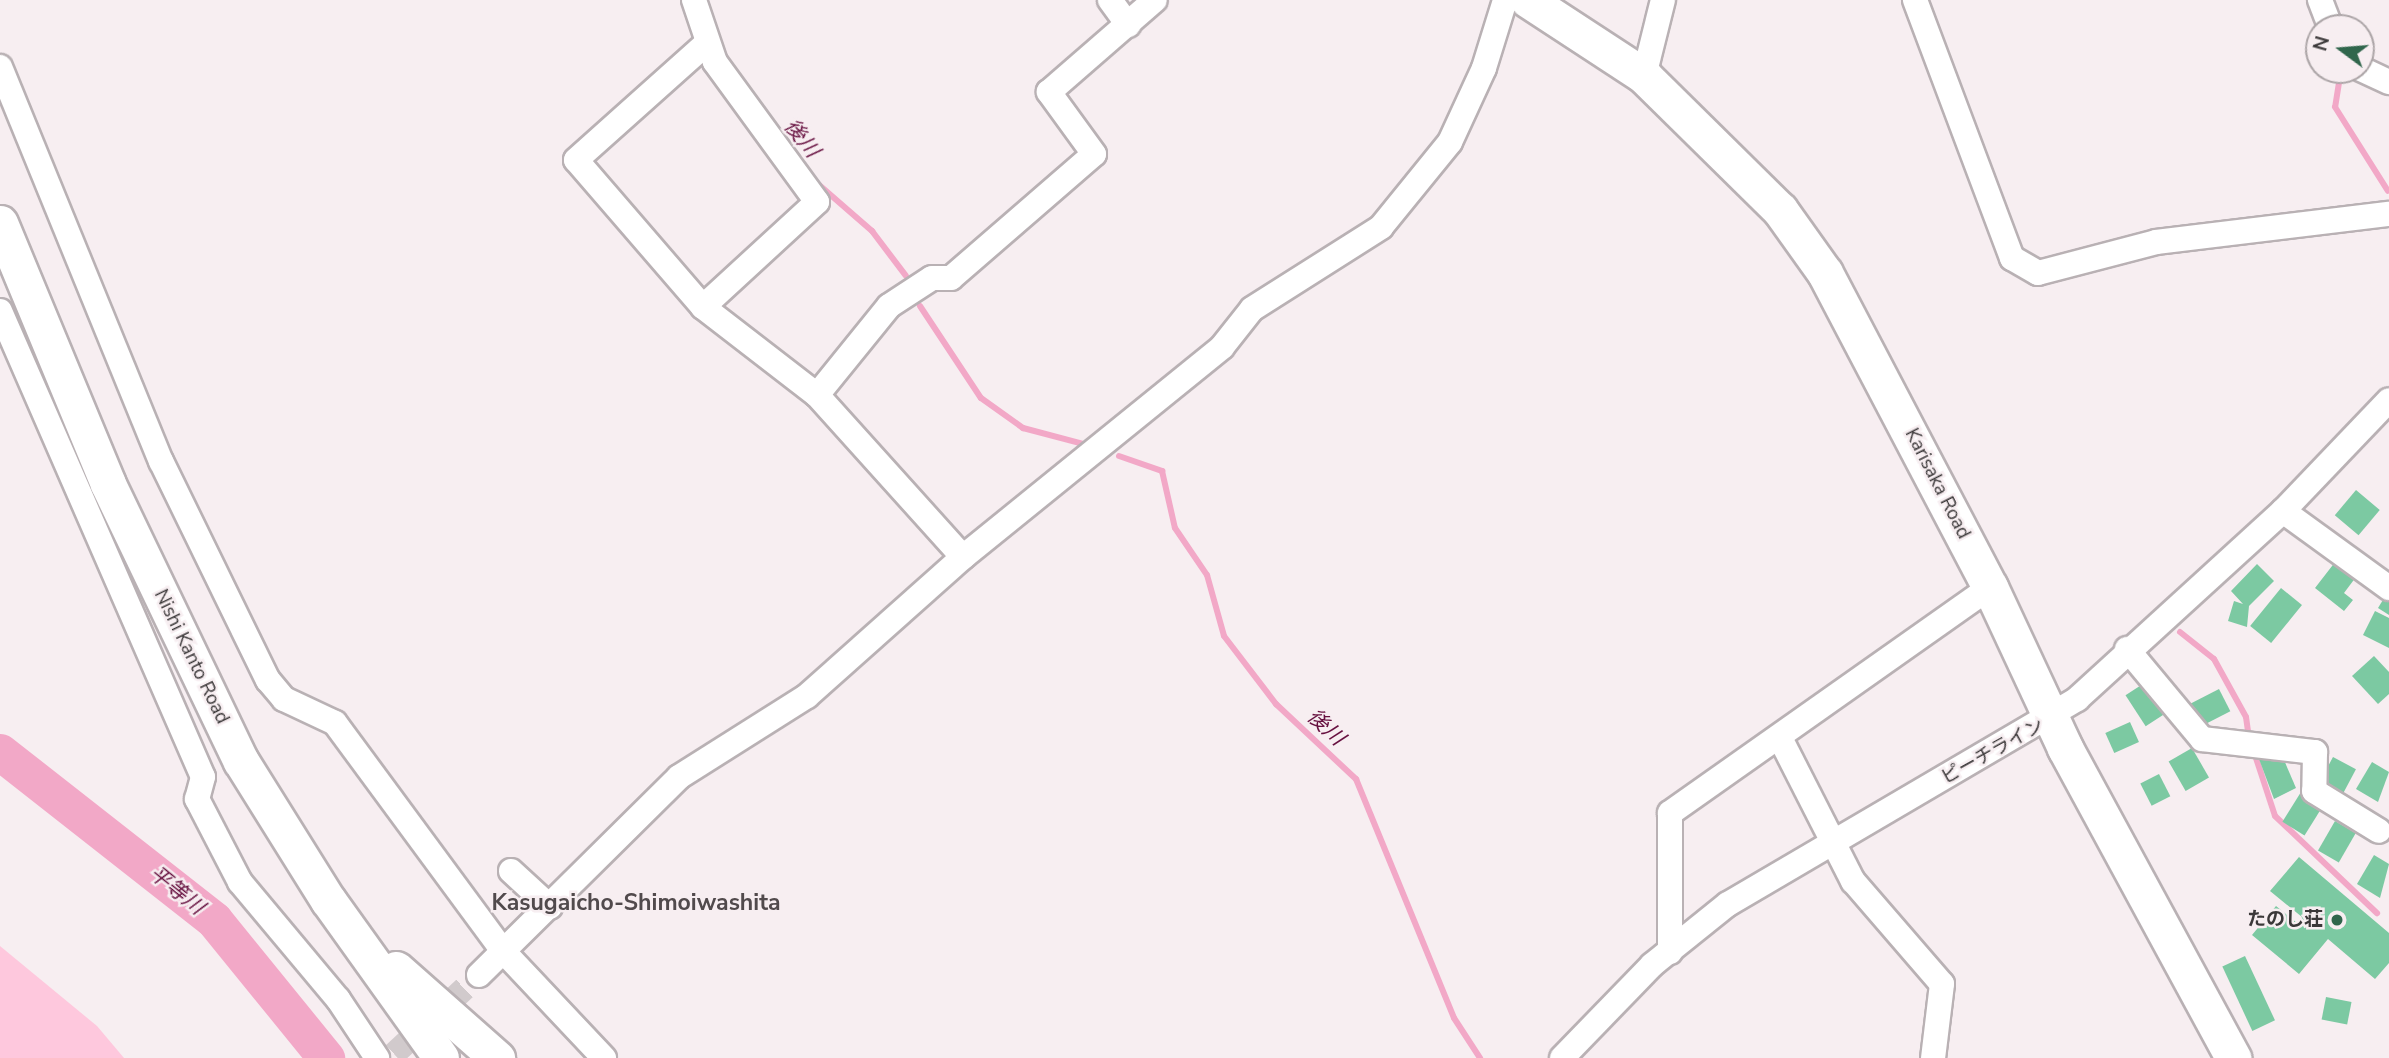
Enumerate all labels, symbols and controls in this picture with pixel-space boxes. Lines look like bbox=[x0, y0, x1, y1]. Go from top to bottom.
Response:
north arrow bbox=[2305, 14, 2375, 84]
text: N bbox=[2307, 33, 2336, 54]
water label: 後川 bbox=[779, 114, 825, 162]
street label: Karisaka Road bbox=[1899, 425, 1975, 543]
street label: Nishi Kanto Road bbox=[149, 586, 233, 728]
water label: 後川 bbox=[1302, 703, 1350, 751]
street label: ピーチライン bbox=[1938, 714, 2048, 790]
water label: 平等川 bbox=[145, 860, 209, 920]
district label: Kasugaicho-Shimoiwashita bbox=[491, 889, 781, 917]
place label: たのし荘 bbox=[2247, 909, 2323, 931]
marker: たのし荘 bbox=[2329, 912, 2345, 928]

